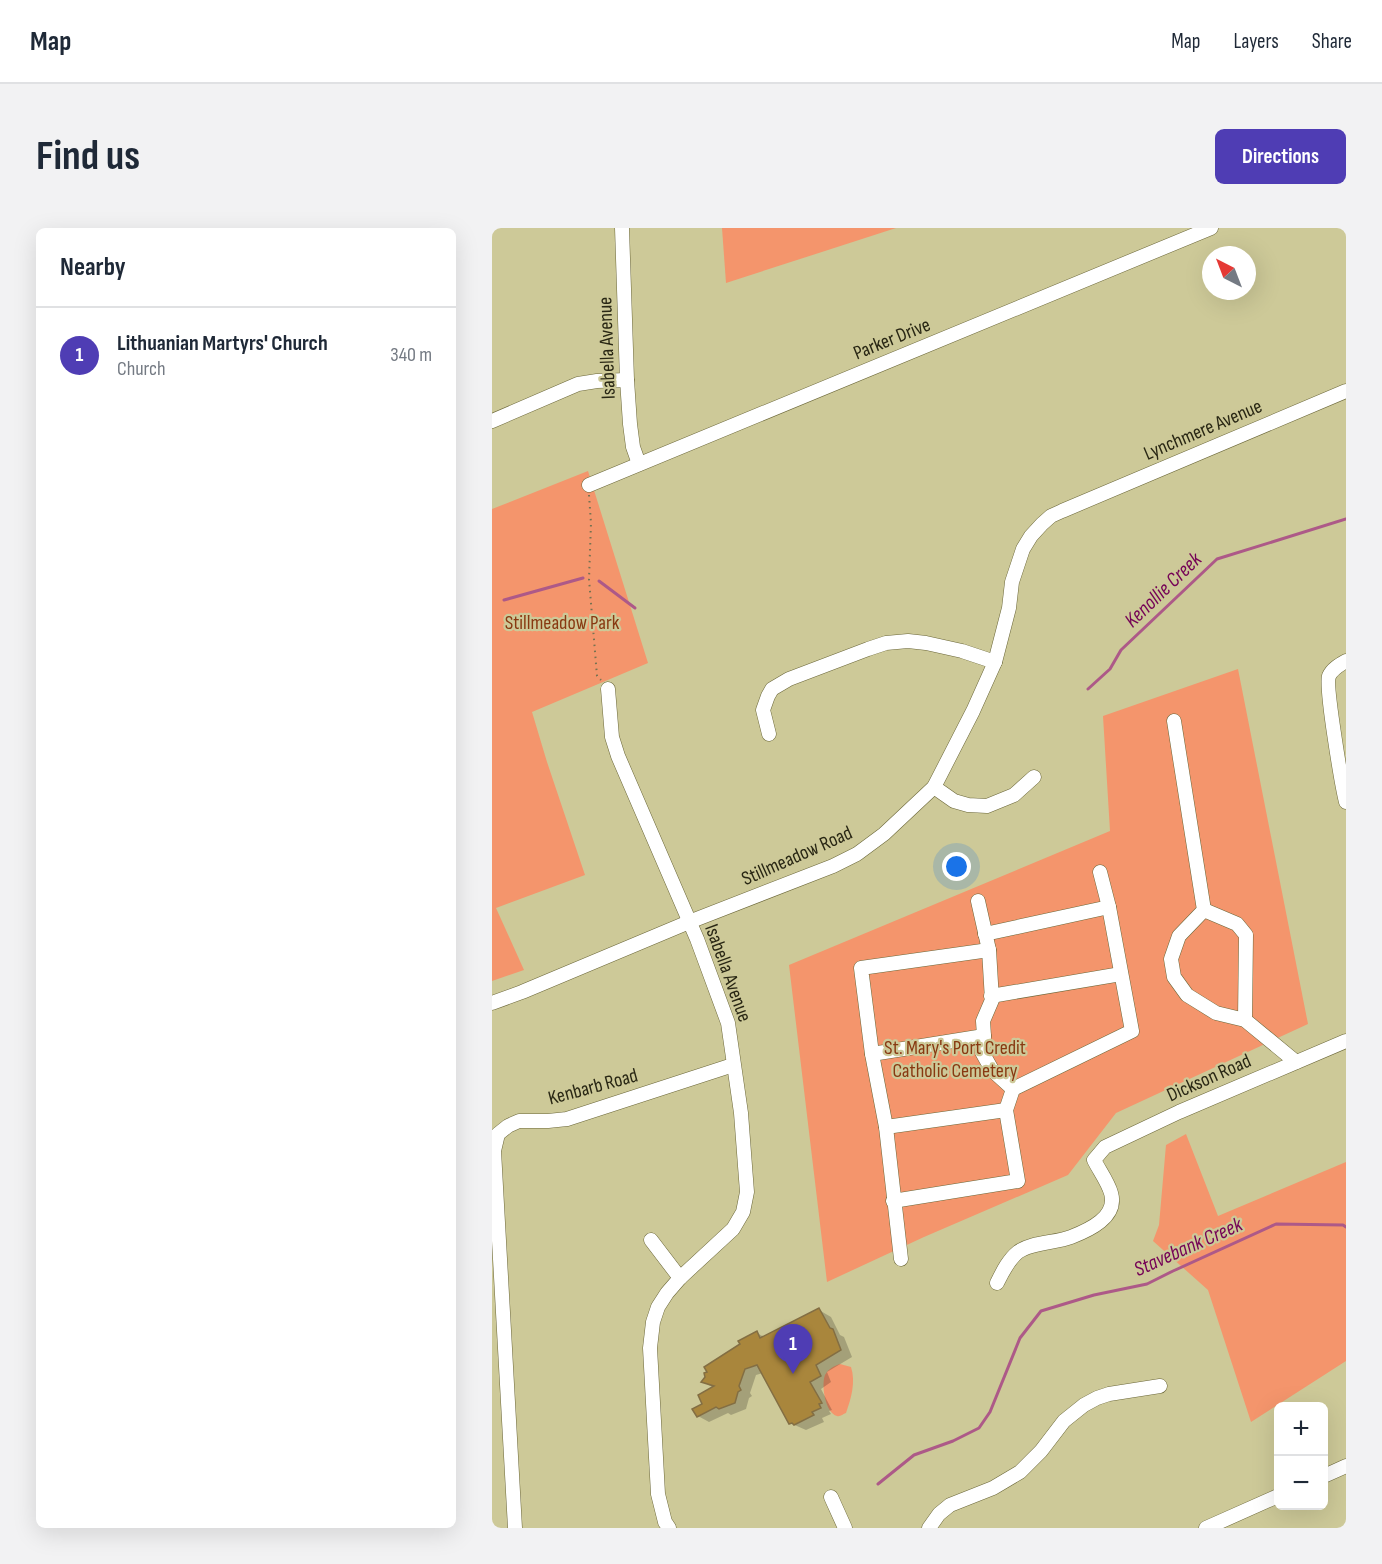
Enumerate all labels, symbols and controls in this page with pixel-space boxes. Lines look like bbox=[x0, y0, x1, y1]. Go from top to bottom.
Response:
text: Map bbox=[30, 25, 71, 58]
text: Map bbox=[1171, 29, 1200, 54]
text: Layers bbox=[1233, 29, 1279, 54]
text: Share bbox=[1312, 29, 1352, 54]
button: Directions bbox=[1215, 129, 1346, 184]
text: Find us bbox=[36, 131, 140, 182]
north arrow bbox=[1202, 246, 1256, 300]
text: Nearby bbox=[60, 252, 126, 283]
street label: Isabella Avenue bbox=[593, 296, 621, 400]
street label: Parker Drive bbox=[850, 313, 934, 365]
text: Lithuanian Martyrs' Church bbox=[117, 330, 328, 357]
text: 1 bbox=[76, 343, 83, 367]
text: 340 m bbox=[390, 343, 432, 367]
text: Church bbox=[117, 357, 166, 381]
street label: Lynchmere Avenue bbox=[1140, 394, 1266, 466]
water label: Kenollie Creek bbox=[1119, 546, 1208, 633]
park label: Stillmeadow Park bbox=[505, 611, 620, 635]
street label: Stillmeadow Road bbox=[738, 821, 856, 891]
your location bbox=[942, 852, 971, 881]
street label: Isabella Avenue bbox=[699, 921, 757, 1025]
park label: St. Mary's Port Credit Catholic Cemetery bbox=[884, 1036, 1026, 1083]
street label: Dickson Road bbox=[1163, 1049, 1255, 1107]
street label: Kenbarb Road bbox=[546, 1064, 640, 1110]
water label: Stavebank Creek bbox=[1130, 1212, 1247, 1282]
pin: 1 bbox=[774, 1324, 812, 1374]
map controls bbox=[1274, 1402, 1328, 1510]
button: + bbox=[1274, 1402, 1328, 1456]
button: − bbox=[1274, 1456, 1328, 1510]

